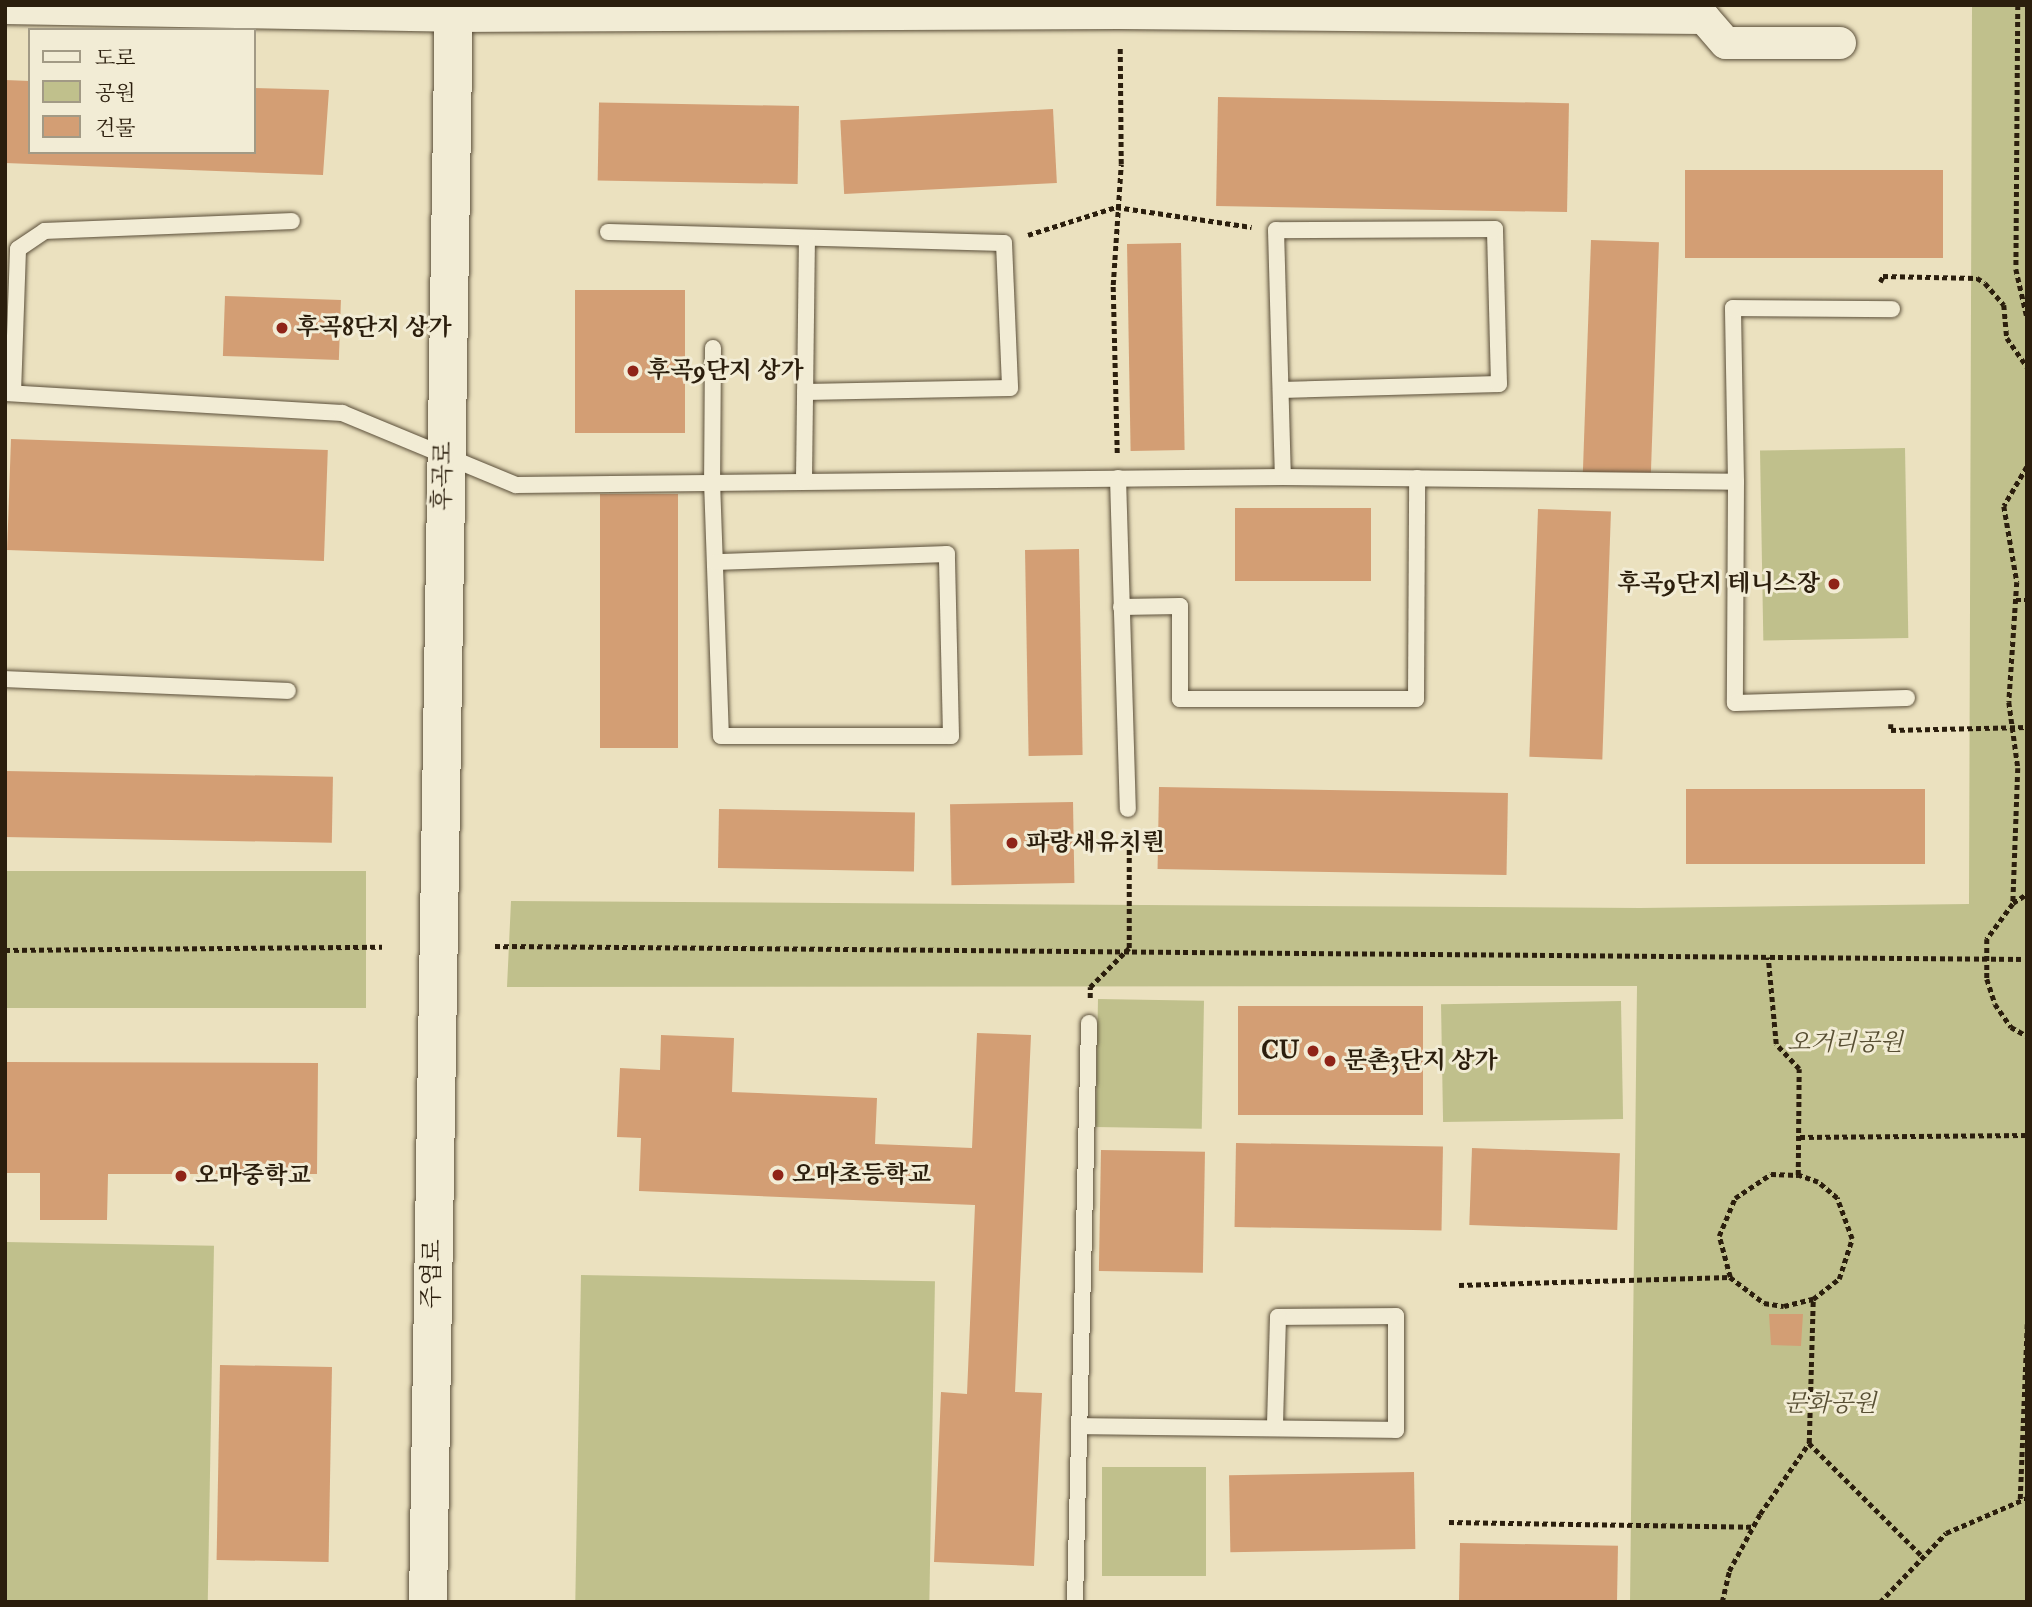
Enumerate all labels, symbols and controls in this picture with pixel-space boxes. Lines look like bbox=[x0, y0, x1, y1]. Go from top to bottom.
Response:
legend bbox=[28, 28, 256, 154]
text: 도로 bbox=[95, 45, 136, 72]
text: 공원 bbox=[95, 80, 136, 107]
text: 건물 bbox=[95, 115, 136, 142]
place label: 후곡8단지 상가 bbox=[296, 314, 451, 342]
marker: 후곡8단지 상가 bbox=[274, 320, 290, 336]
place label: 후곡9단지 상가 bbox=[647, 357, 803, 385]
marker: 후곡9단지 상가 bbox=[625, 363, 641, 379]
street label: 후곡로 bbox=[428, 441, 458, 511]
place label: 후곡9단지 테니스장 bbox=[1617, 570, 1820, 598]
marker: 후곡9단지 테니스장 bbox=[1826, 576, 1842, 592]
place label: 파랑새유치뤈 bbox=[1026, 829, 1165, 857]
marker: 파랑새유치뤈 bbox=[1004, 835, 1020, 851]
park label: 오거리공원 bbox=[1787, 1029, 1903, 1057]
place label: CU bbox=[1261, 1037, 1299, 1065]
marker: CU bbox=[1305, 1043, 1321, 1059]
place label: 문촌3단지 상가 bbox=[1344, 1047, 1497, 1075]
marker: 문촌3단지 상가 bbox=[1322, 1053, 1338, 1069]
place label: 오마초등학교 bbox=[792, 1161, 931, 1189]
place label: 오마중학교 bbox=[195, 1162, 311, 1190]
marker: 오마초등학교 bbox=[770, 1167, 786, 1183]
marker: 오마중학교 bbox=[173, 1168, 189, 1184]
street label: 주엽로 bbox=[417, 1239, 447, 1309]
park label: 문화공원 bbox=[1784, 1390, 1876, 1418]

